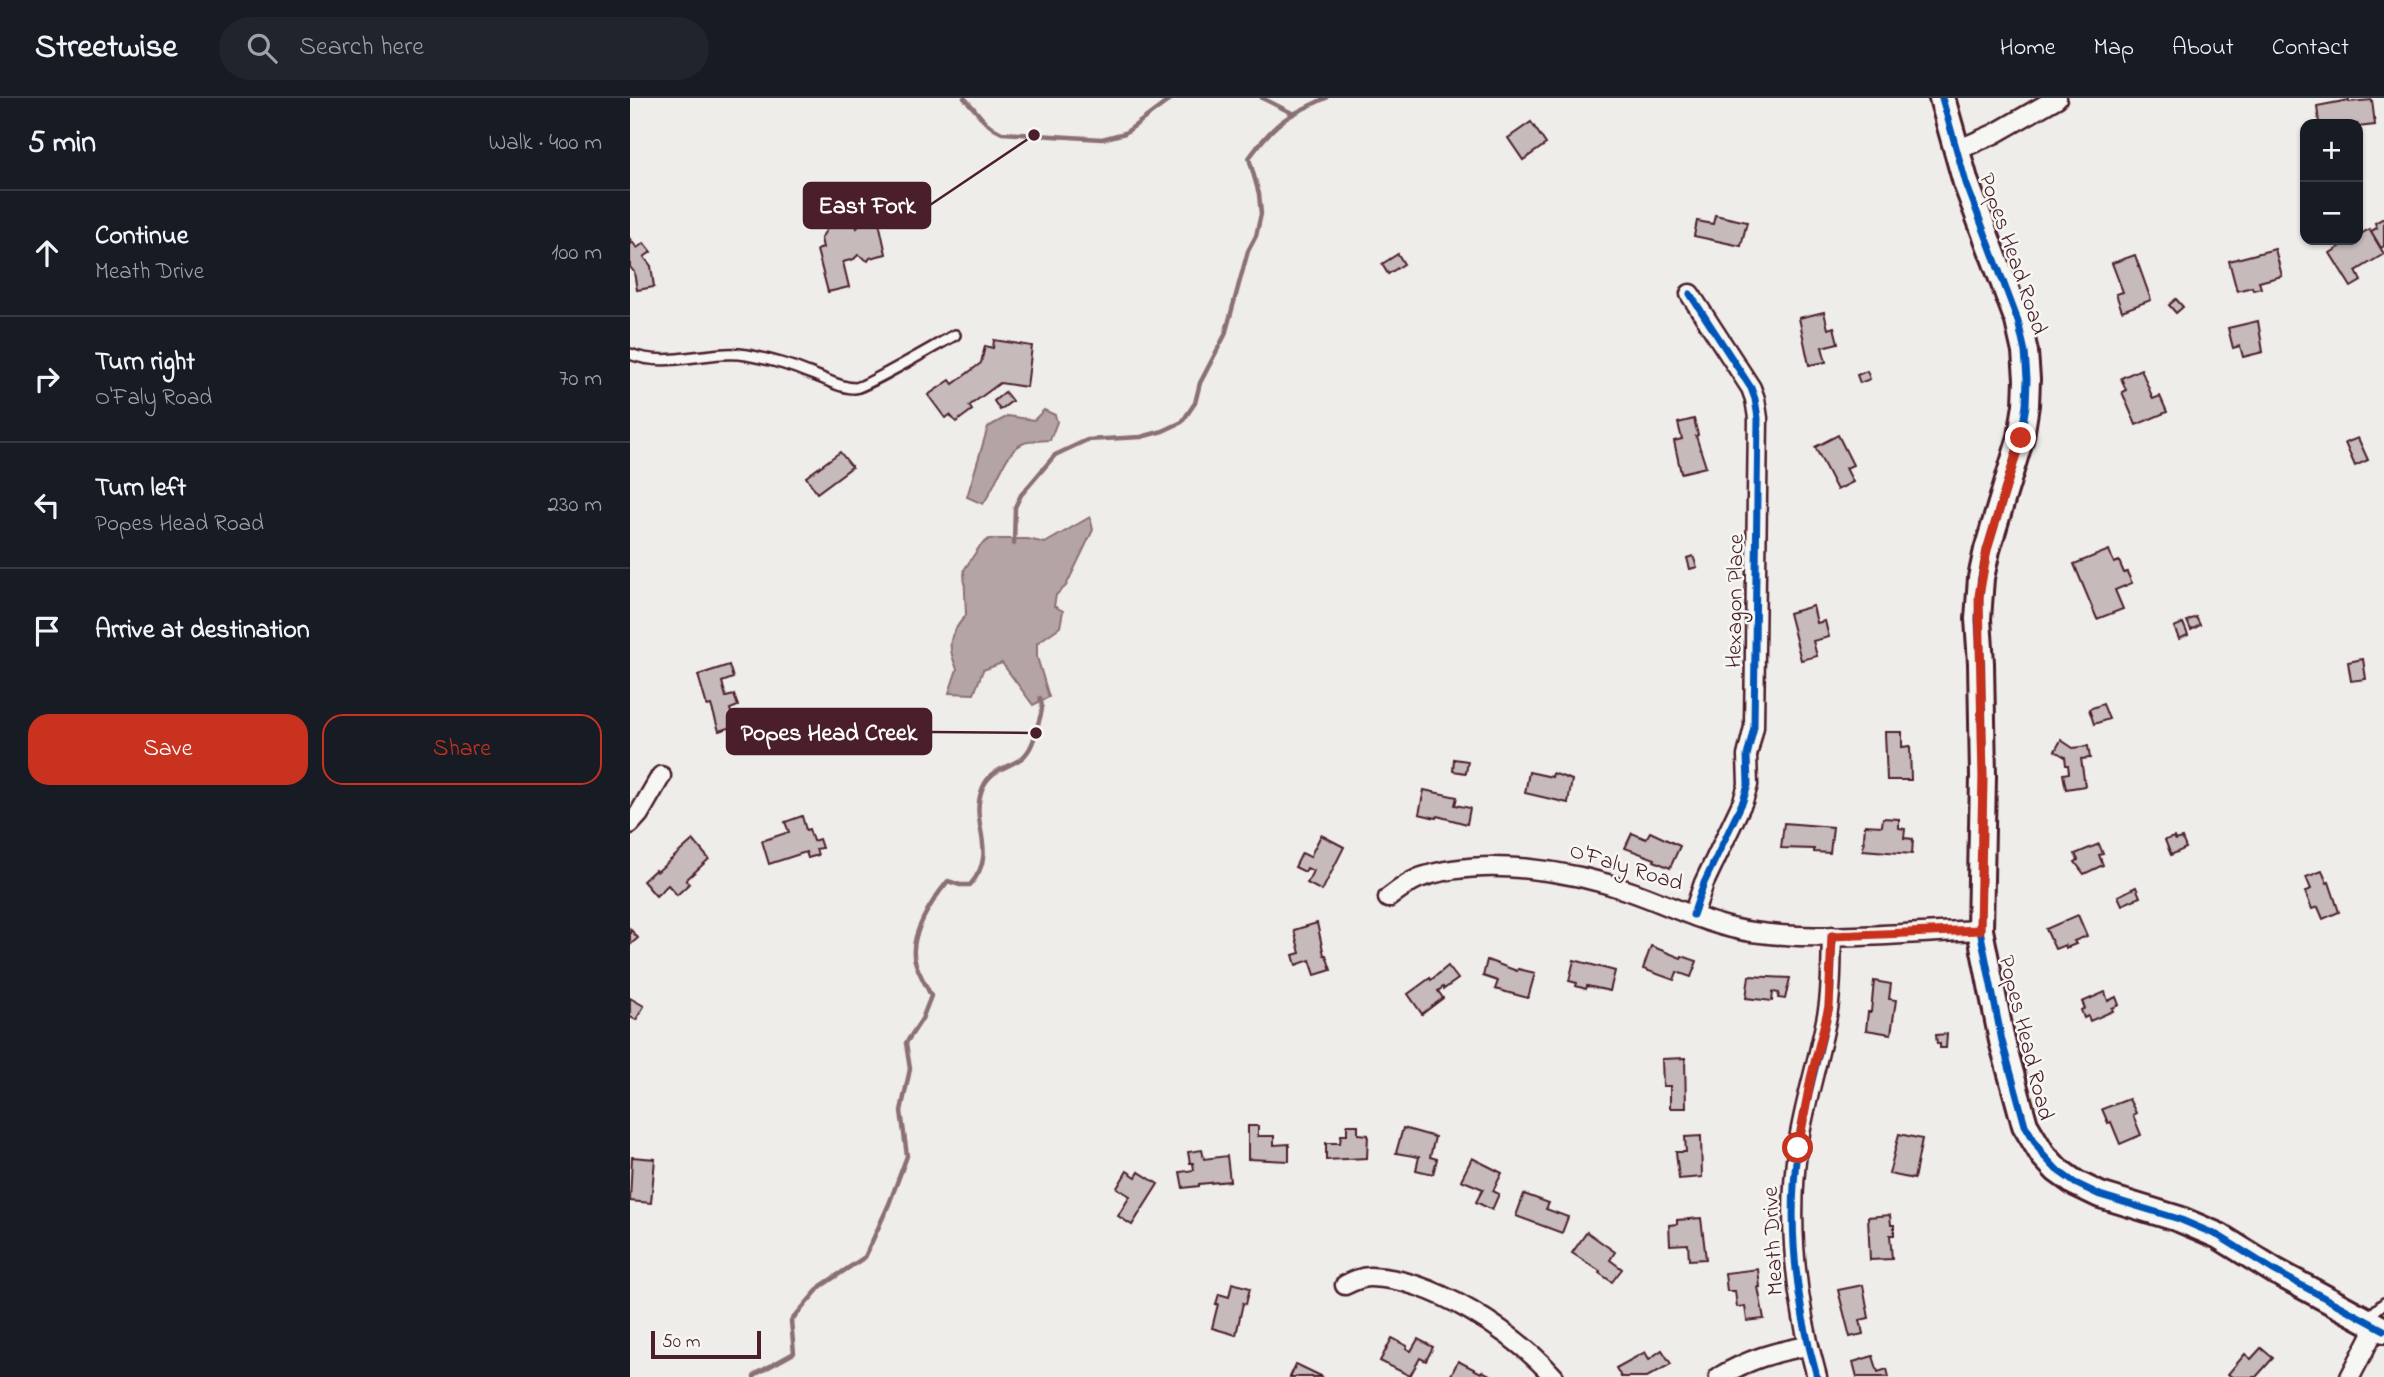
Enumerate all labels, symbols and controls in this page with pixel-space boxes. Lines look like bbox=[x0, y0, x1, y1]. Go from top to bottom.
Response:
search box bbox=[219, 17, 709, 80]
text: Streetwise bbox=[35, 24, 177, 72]
icon: search bbox=[243, 29, 281, 67]
text: Search here bbox=[299, 29, 424, 67]
text: Home bbox=[2000, 31, 2056, 66]
text: Map bbox=[2094, 31, 2134, 66]
text: About bbox=[2172, 31, 2234, 66]
text: Contact bbox=[2272, 31, 2349, 66]
map controls bbox=[2300, 119, 2363, 245]
button: + bbox=[2300, 119, 2363, 182]
text: 5 min bbox=[28, 122, 96, 166]
text: Walk · 400 m bbox=[488, 127, 602, 160]
street label: Popes Head Road bbox=[1969, 169, 2055, 339]
button: − bbox=[2300, 182, 2363, 245]
callout: East Fork bbox=[804, 183, 930, 228]
text: East Fork bbox=[818, 190, 916, 225]
text: Continue bbox=[95, 218, 188, 256]
icon: ahead bbox=[28, 234, 66, 272]
text: 100 m bbox=[551, 237, 602, 270]
text: Meath Drive bbox=[95, 256, 204, 289]
text: Turn right bbox=[95, 344, 195, 382]
icon: right bbox=[28, 360, 66, 398]
text: 70 m bbox=[559, 363, 602, 396]
text: O'Faly Road bbox=[95, 382, 212, 415]
route end bbox=[2005, 422, 2036, 453]
text: Turn left bbox=[95, 470, 186, 508]
icon: left bbox=[28, 486, 66, 524]
text: 230 m bbox=[548, 489, 602, 522]
text: Popes Head Road bbox=[95, 508, 264, 541]
street label: Hexagon Place bbox=[1718, 533, 1755, 669]
icon: arrive bbox=[28, 612, 66, 650]
text: Arrive at destination bbox=[95, 612, 310, 650]
callout: Popes Head Creek bbox=[727, 709, 931, 754]
button: Save bbox=[28, 714, 308, 785]
button: Share bbox=[322, 714, 602, 785]
text: Popes Head Creek bbox=[741, 717, 918, 752]
street label: O'Faly Road bbox=[1565, 835, 1687, 903]
street label: Popes Head Road bbox=[1989, 952, 2061, 1124]
route start bbox=[1782, 1132, 1813, 1163]
street label: Meath Drive bbox=[1755, 1185, 1793, 1296]
scale bar bbox=[651, 1328, 761, 1360]
text: 50 m bbox=[662, 1329, 701, 1356]

